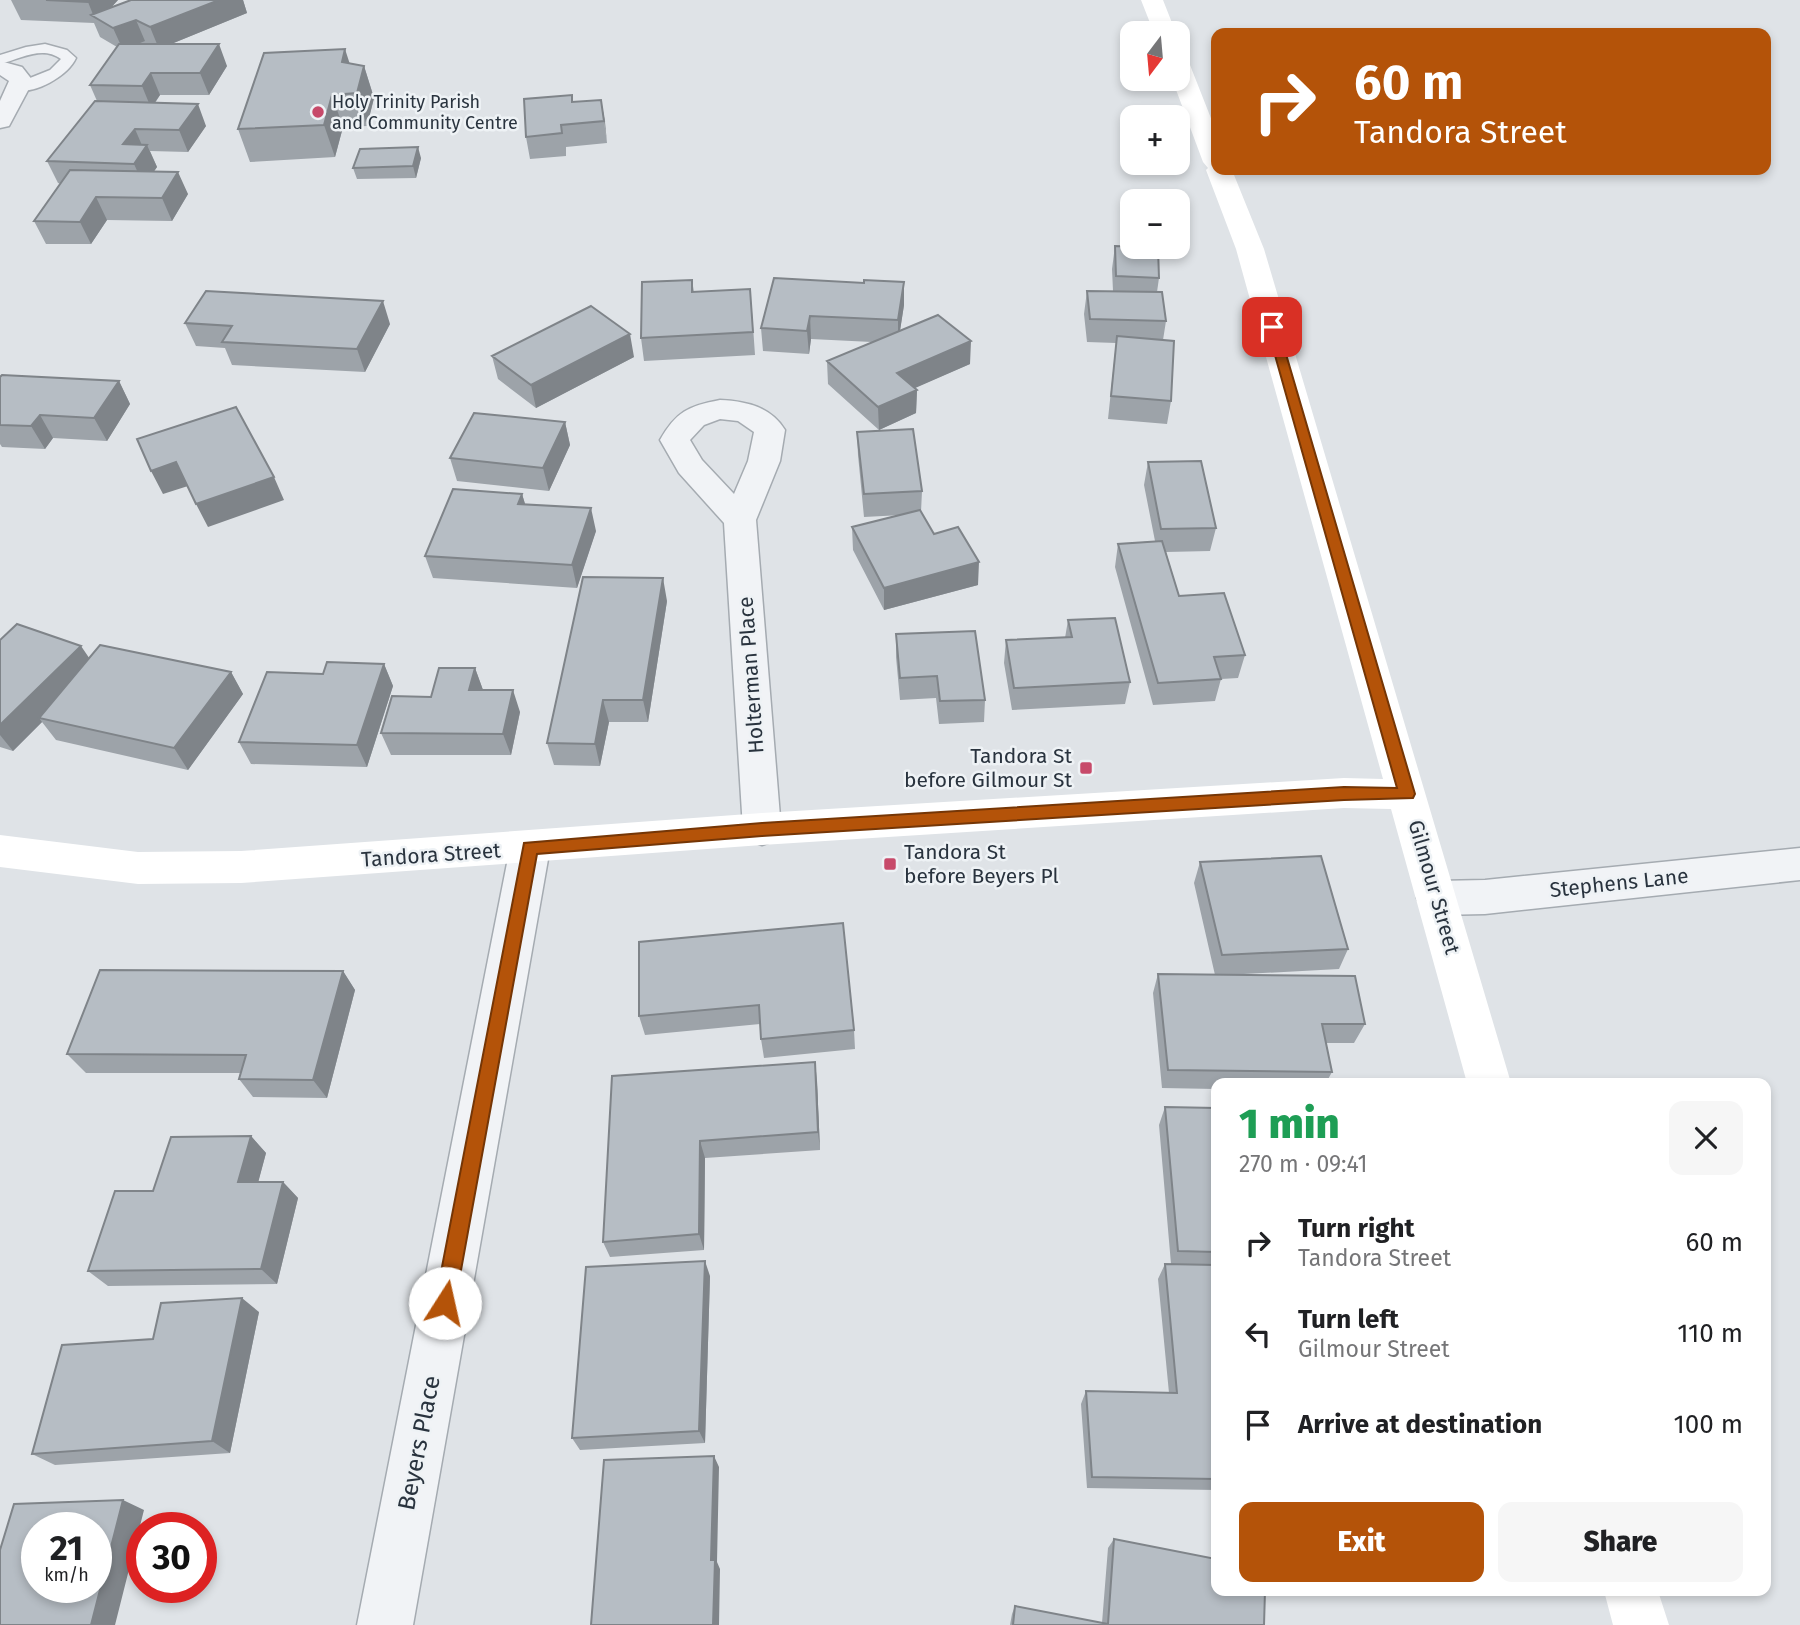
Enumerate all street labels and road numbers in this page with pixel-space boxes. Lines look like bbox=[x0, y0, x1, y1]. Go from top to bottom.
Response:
street label: Holterman Place bbox=[733, 596, 769, 754]
street label: Gilmour Street bbox=[1402, 817, 1466, 958]
street label: Tandora Street bbox=[360, 837, 502, 873]
street label: Stephens Lane bbox=[1548, 863, 1690, 903]
street label: Beyers Place bbox=[392, 1373, 446, 1513]

